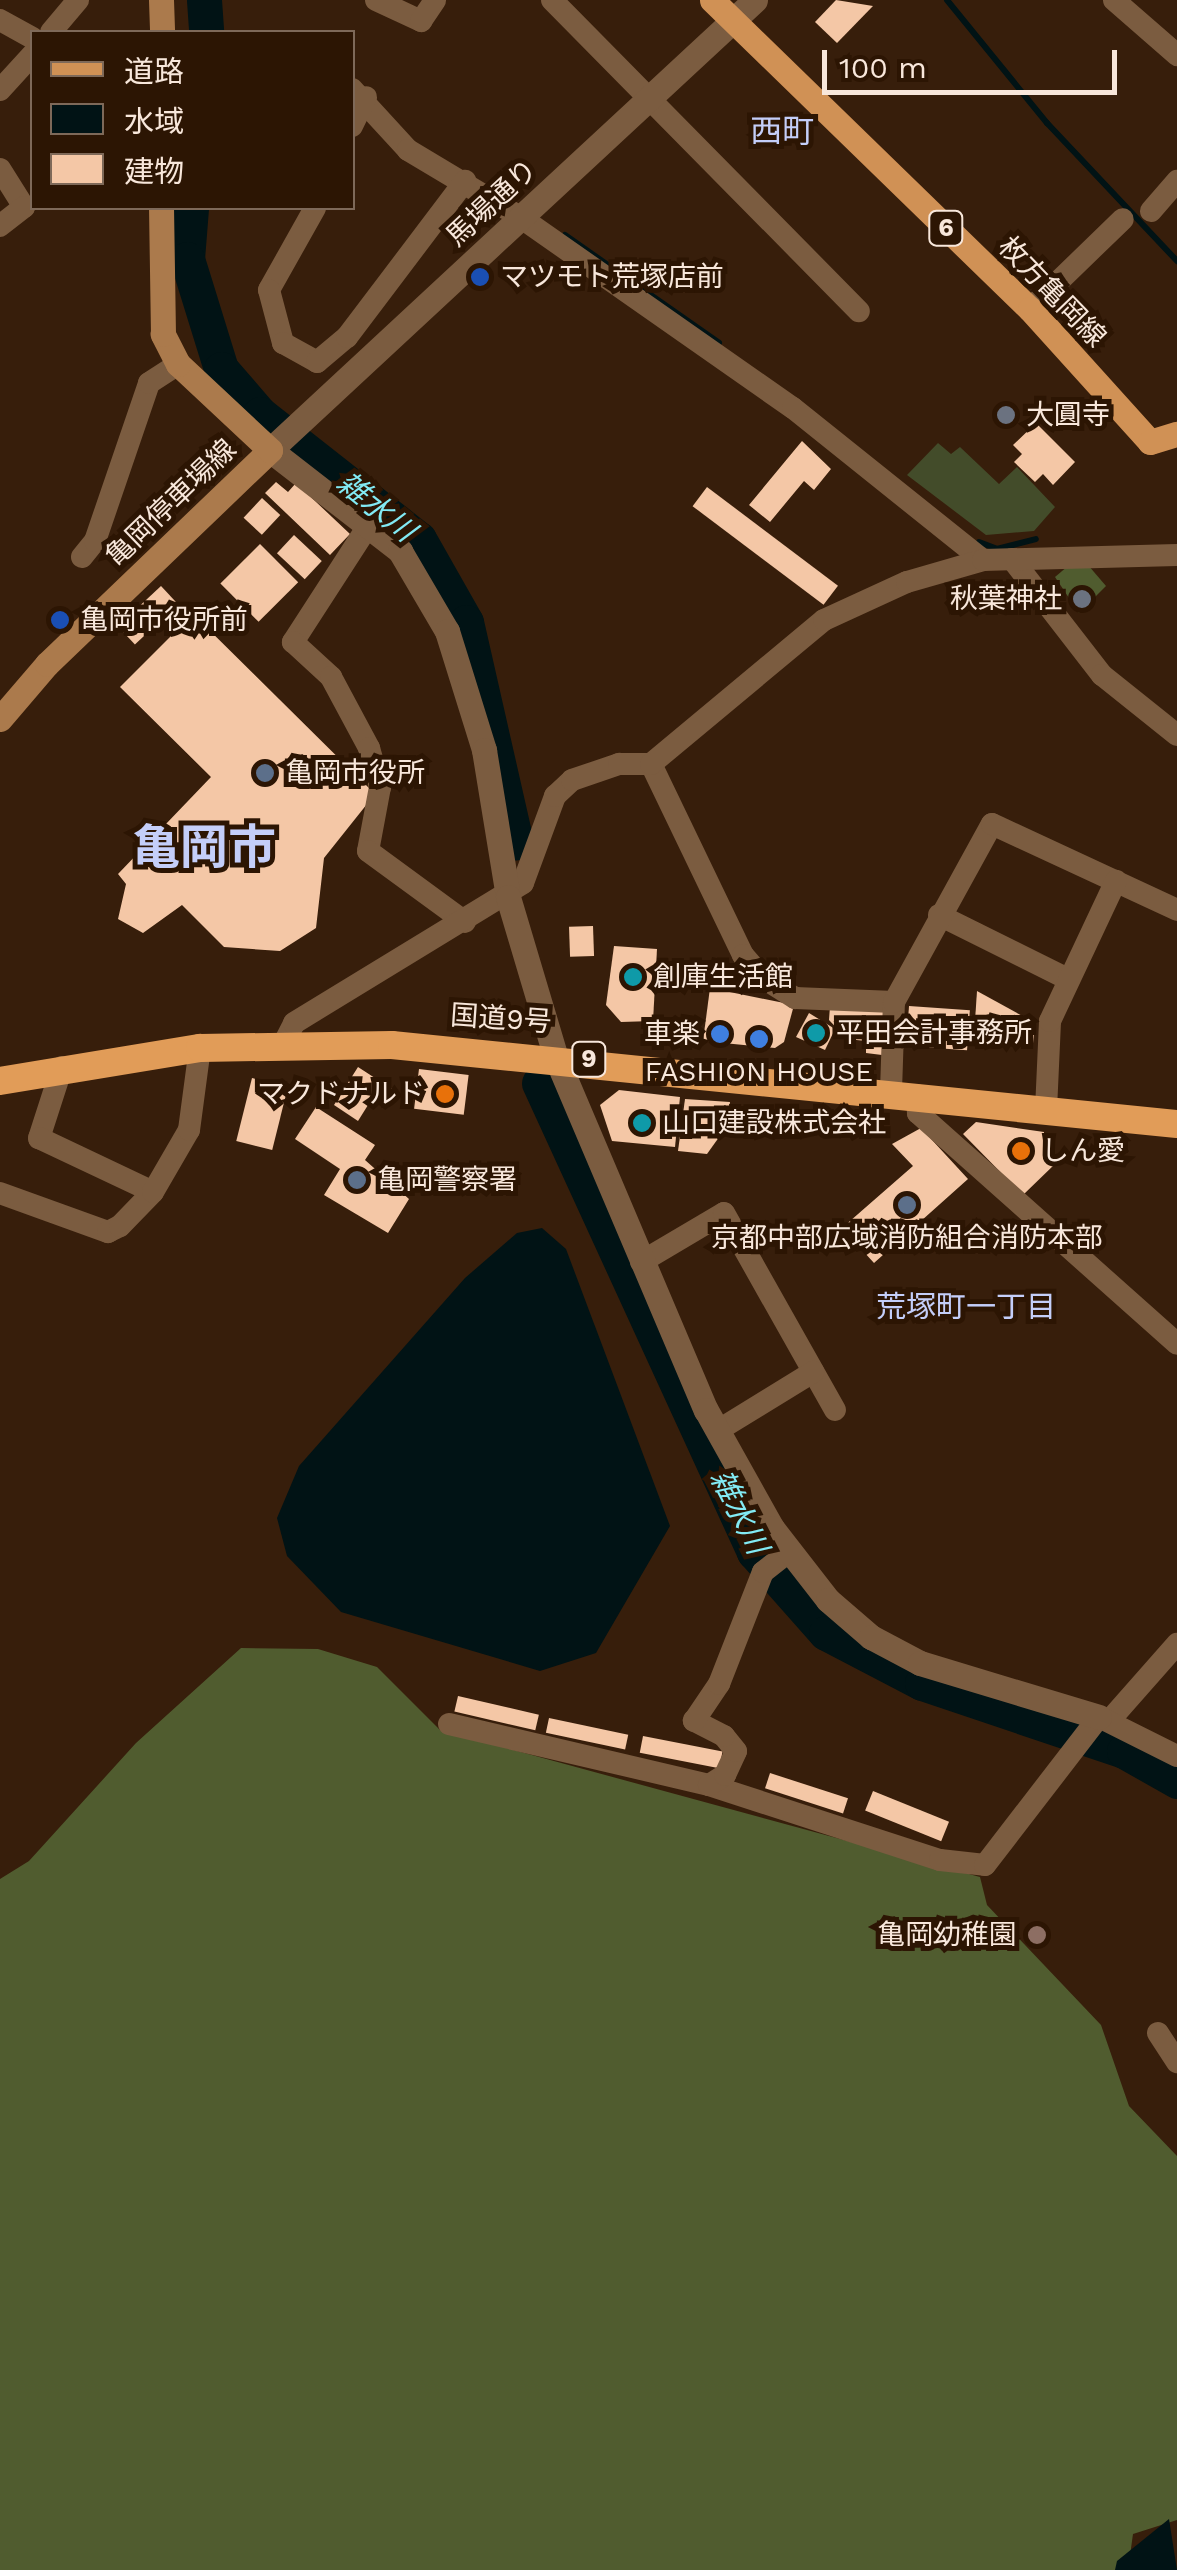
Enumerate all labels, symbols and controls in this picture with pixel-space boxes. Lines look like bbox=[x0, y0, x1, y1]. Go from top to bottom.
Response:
legend bbox=[30, 30, 355, 210]
scale bar bbox=[827, 30, 1122, 92]
text: 100 m bbox=[839, 50, 927, 85]
text: 道路 bbox=[124, 54, 184, 89]
text: 水域 bbox=[124, 104, 184, 139]
district label: 西町 bbox=[750, 112, 814, 150]
street label: 馬場通り bbox=[440, 153, 544, 253]
text: 建物 bbox=[124, 154, 184, 189]
road number: 6 bbox=[926, 208, 966, 248]
street label: 枚方亀岡線 bbox=[991, 230, 1113, 354]
place label: マツモト荒塚店前 bbox=[500, 260, 724, 294]
marker: マツモト荒塚店前 bbox=[469, 266, 491, 288]
place label: 大圓寺 bbox=[1026, 398, 1110, 432]
marker: 大圓寺 bbox=[995, 404, 1017, 426]
street label: 亀岡停車場線 bbox=[99, 433, 243, 573]
water label: 雑水川 bbox=[330, 465, 422, 549]
place label: 秋葉神社 bbox=[950, 582, 1062, 616]
marker: 秋葉神社 bbox=[1071, 588, 1093, 610]
place label: 亀岡市役所前 bbox=[80, 603, 248, 637]
marker: 亀岡市役所前 bbox=[49, 609, 71, 631]
place label: 亀岡市役所 bbox=[285, 756, 425, 790]
marker: 亀岡市役所 bbox=[254, 762, 276, 784]
district label: 亀岡市 bbox=[132, 819, 276, 877]
place label: 創庫生活館 bbox=[653, 960, 793, 994]
marker: 創庫生活館 bbox=[622, 966, 644, 988]
street label: 国道9号 bbox=[449, 999, 553, 1039]
place label: 平田会計事務所 bbox=[836, 1016, 1032, 1050]
place label: 車楽 bbox=[644, 1017, 700, 1051]
marker: 平田会計事務所 bbox=[805, 1022, 827, 1044]
marker: 車楽 bbox=[709, 1023, 731, 1045]
marker: FASHION HOUSE bbox=[748, 1028, 770, 1050]
road number: 9 bbox=[569, 1039, 609, 1079]
place label: FASHION HOUSE bbox=[645, 1055, 873, 1089]
place label: マクドナルド bbox=[257, 1077, 425, 1111]
marker: マクドナルド bbox=[434, 1083, 456, 1105]
place label: 山口建設株式会社 bbox=[662, 1106, 886, 1140]
marker: 山口建設株式会社 bbox=[631, 1112, 653, 1134]
place label: しん愛 bbox=[1041, 1134, 1125, 1168]
marker: しん愛 bbox=[1010, 1140, 1032, 1162]
place label: 亀岡警察署 bbox=[377, 1163, 517, 1197]
marker: 亀岡警察署 bbox=[346, 1169, 368, 1191]
marker: 京都中部広域消防組合消防本部 bbox=[896, 1194, 918, 1216]
place label: 京都中部広域消防組合消防本部 bbox=[711, 1221, 1103, 1255]
district label: 荒塚町一丁目 bbox=[876, 1289, 1056, 1325]
water label: 雑水川 bbox=[703, 1464, 775, 1560]
place label: 亀岡幼稚園 bbox=[877, 1918, 1017, 1952]
marker: 亀岡幼稚園 bbox=[1026, 1924, 1048, 1946]

